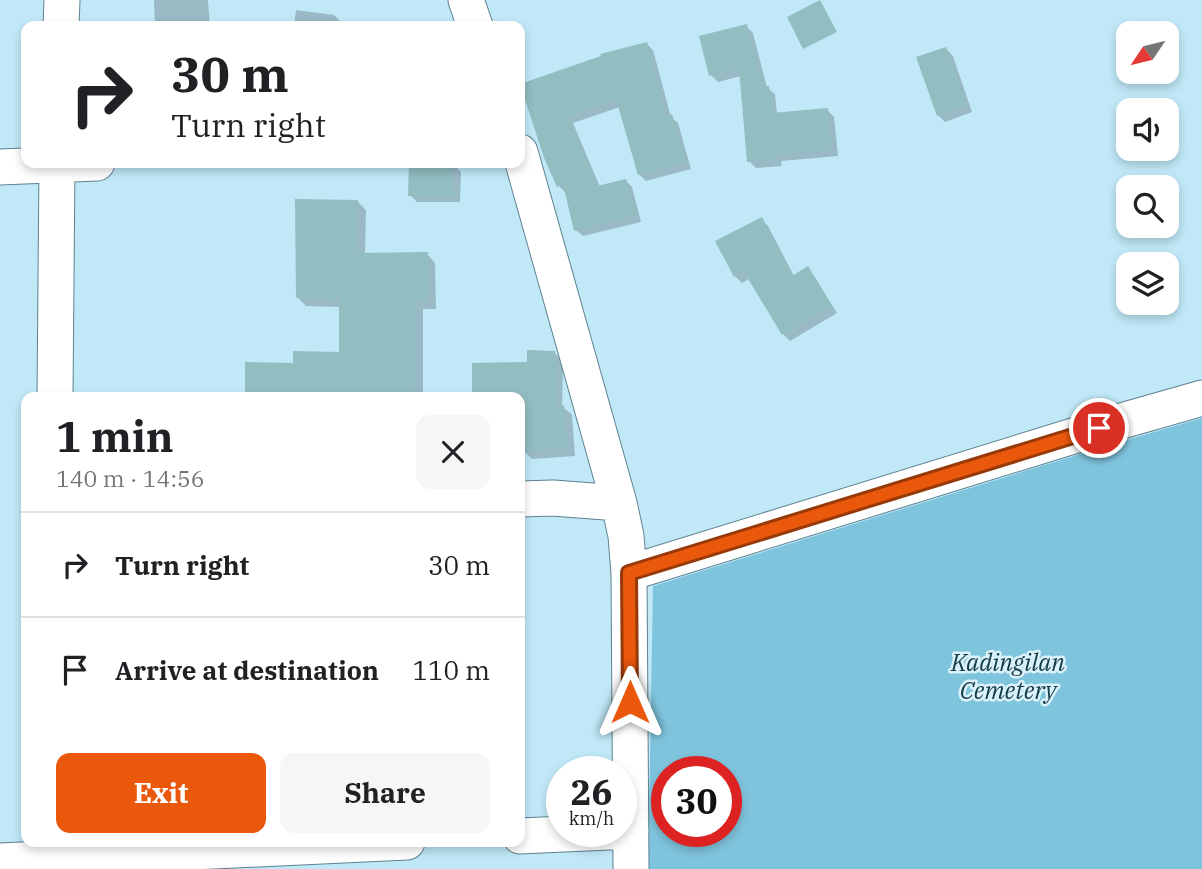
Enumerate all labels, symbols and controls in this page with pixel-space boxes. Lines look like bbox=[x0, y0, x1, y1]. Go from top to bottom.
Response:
north arrow bbox=[1116, 21, 1180, 84]
map controls bbox=[1116, 21, 1179, 315]
text: 30 m bbox=[171, 42, 289, 105]
icon: right bbox=[56, 49, 147, 140]
button: sound bbox=[1116, 98, 1179, 161]
text: Turn right bbox=[171, 104, 326, 146]
button: search bbox=[1116, 175, 1179, 238]
button: layers bbox=[1116, 252, 1179, 315]
pin bbox=[1069, 398, 1129, 458]
text: 1 min bbox=[56, 409, 174, 464]
icon: arrive bbox=[1080, 409, 1118, 447]
button: close bbox=[416, 415, 490, 489]
text: 140 m · 14:56 bbox=[56, 463, 205, 493]
icon: right bbox=[56, 546, 94, 584]
text: Turn right bbox=[115, 548, 249, 582]
text: 30 m bbox=[428, 548, 490, 582]
park label: Kadingilan Cemetery bbox=[950, 646, 1065, 706]
icon: arrive bbox=[56, 651, 94, 689]
text: Arrive at destination bbox=[115, 653, 379, 687]
text: 110 m bbox=[412, 653, 490, 687]
position arrow bbox=[593, 665, 667, 739]
button: Exit bbox=[56, 753, 266, 833]
button: Share bbox=[280, 753, 490, 833]
speed limit sign: 30 bbox=[651, 756, 742, 847]
text: 26 bbox=[570, 769, 613, 815]
text: km/h bbox=[569, 807, 614, 830]

